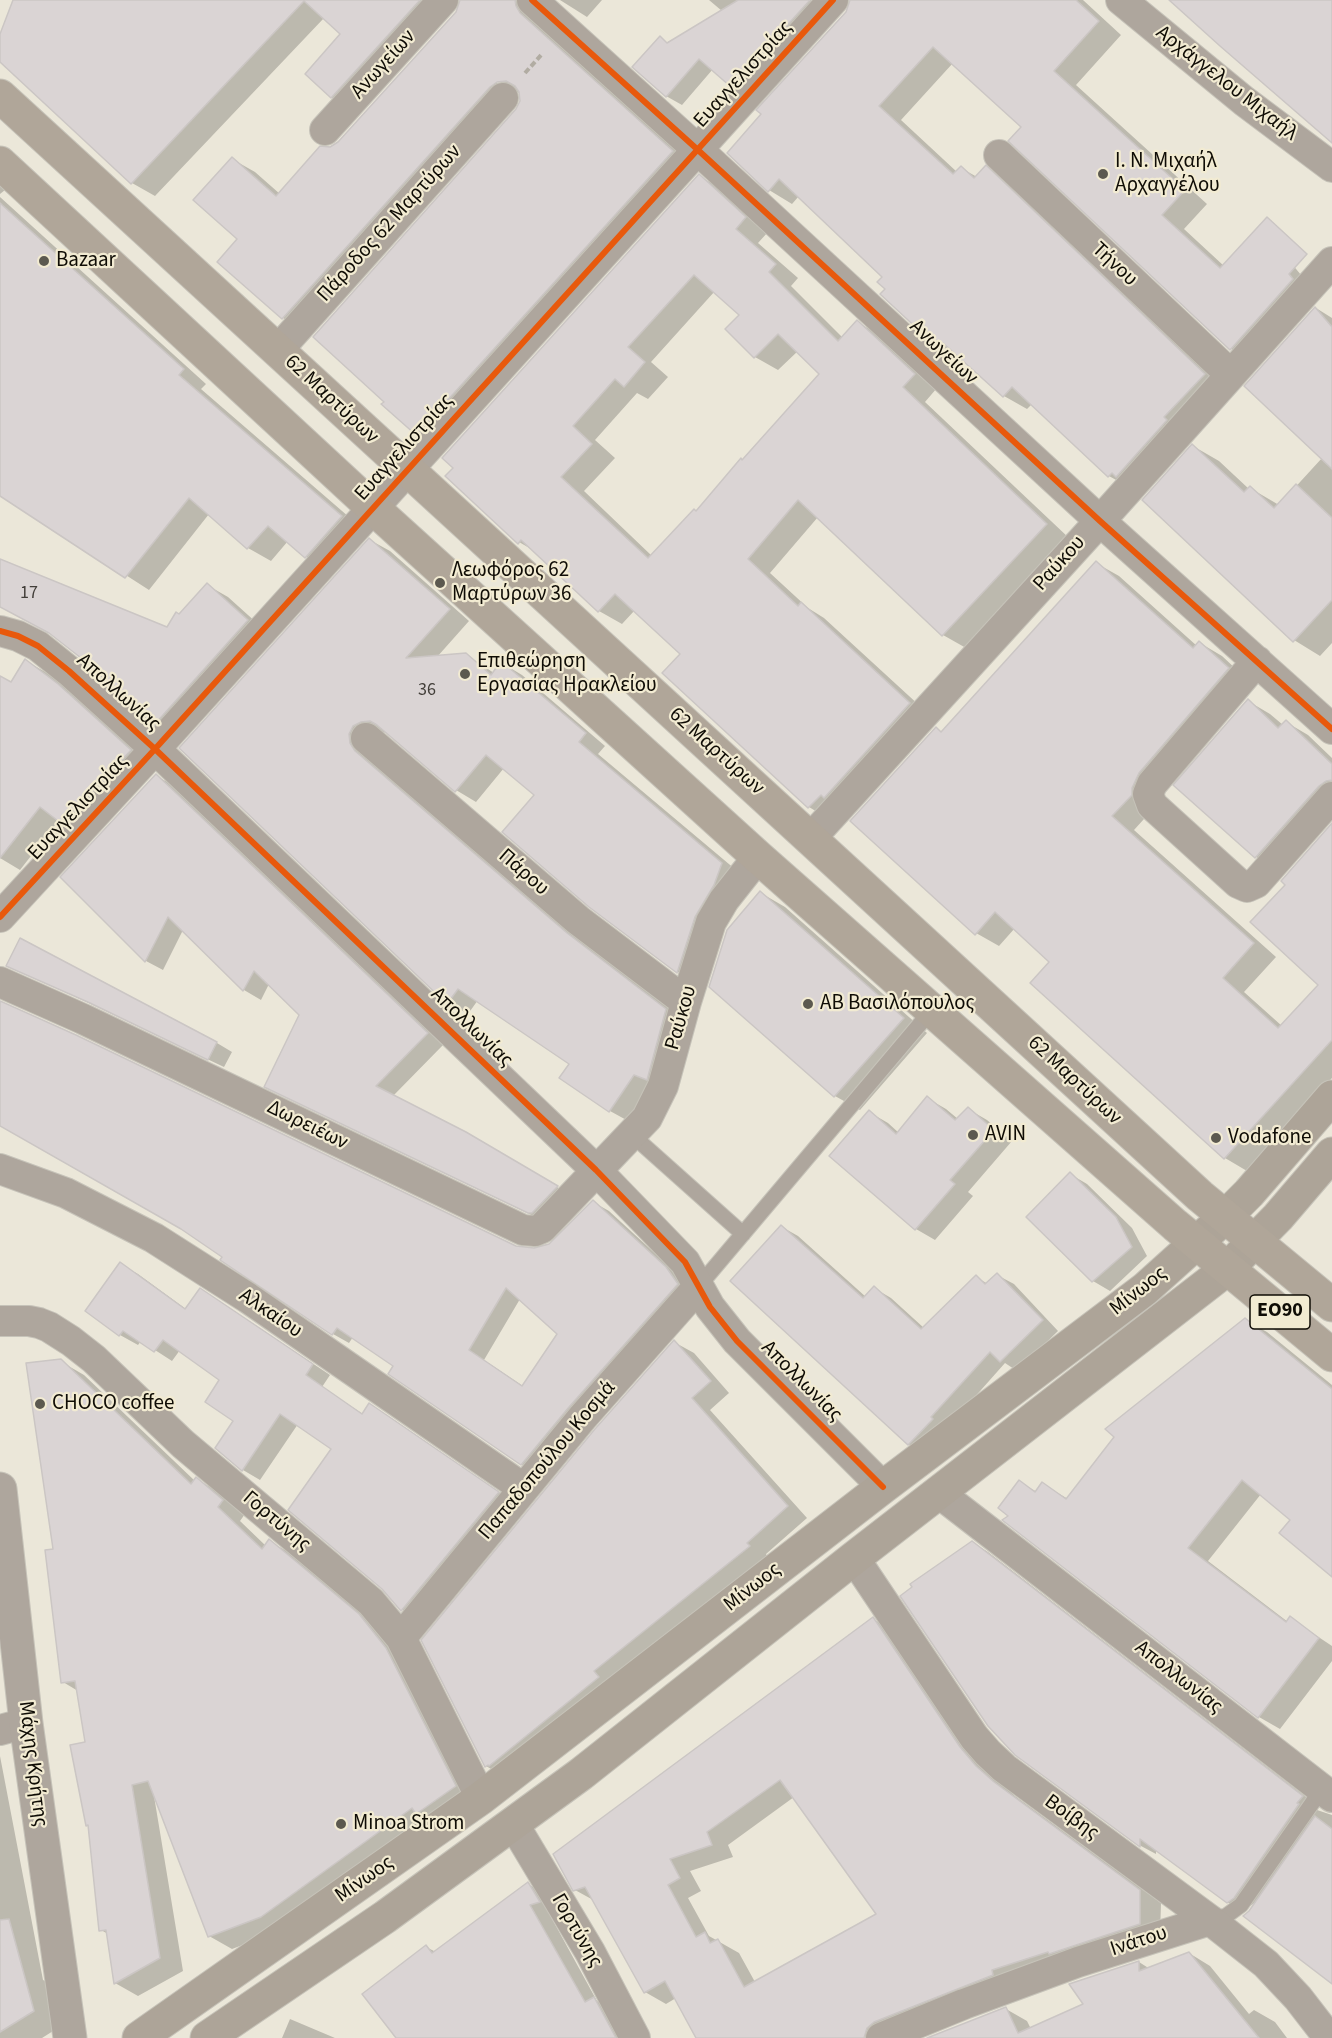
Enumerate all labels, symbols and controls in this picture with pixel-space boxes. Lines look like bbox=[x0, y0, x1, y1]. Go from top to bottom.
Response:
street label: Ευαγγελιστρίας bbox=[689, 16, 799, 134]
street label: Αρχάγγελου Μιχαήλ bbox=[1150, 21, 1302, 147]
street label: Ανωγείων bbox=[346, 25, 422, 105]
street label: Πάροδος 62 Μαρτύρων bbox=[313, 140, 467, 308]
place label: Ι. Ν. Μιχαήλ Αρχαγγέλου bbox=[1115, 149, 1220, 199]
marker: Ι. Ν. Μιχαήλ Αρχαγγέλου bbox=[1096, 167, 1110, 181]
street label: Τήνου bbox=[1086, 238, 1142, 292]
place label: Bazaar bbox=[56, 248, 116, 274]
marker: Bazaar bbox=[37, 254, 51, 268]
street label: Ανωγείων bbox=[904, 315, 982, 391]
street label: 62 Μαρτύρων bbox=[279, 350, 383, 450]
street label: Ευαγγελιστρίας bbox=[350, 389, 460, 507]
street label: Ραύκου bbox=[1029, 531, 1091, 597]
place label: Λεωφόρος 62 Μαρτύρων 36 bbox=[452, 558, 571, 608]
marker: Λεωφόρος 62 Μαρτύρων 36 bbox=[433, 576, 447, 590]
house number: 17 bbox=[20, 583, 38, 605]
street label: Απολλωνίας bbox=[71, 649, 165, 737]
place label: Επιθεώρηση Εργασίας Ηρακλείου bbox=[477, 649, 657, 699]
marker: Επιθεώρηση Εργασίας Ηρακλείου bbox=[458, 667, 472, 681]
house number: 36 bbox=[418, 680, 436, 702]
street label: 62 Μαρτύρων bbox=[663, 703, 769, 801]
street label: Ευαγγελιστρίας bbox=[23, 750, 135, 866]
street label: Πάρου bbox=[493, 844, 553, 902]
street label: Απολλωνίας bbox=[425, 983, 517, 1073]
street label: Ραύκου bbox=[661, 983, 703, 1053]
place label: ΑΒ Βασιλόπουλος bbox=[820, 991, 974, 1017]
marker: ΑΒ Βασιλόπουλος bbox=[801, 997, 815, 1011]
street label: 62 Μαρτύρων bbox=[1022, 1031, 1126, 1131]
street label: Δωρειέων bbox=[262, 1096, 352, 1156]
place label: AVIN bbox=[985, 1122, 1026, 1148]
place label: Vodafone bbox=[1228, 1125, 1311, 1151]
marker: AVIN bbox=[966, 1128, 980, 1142]
marker: Vodafone bbox=[1209, 1131, 1223, 1145]
street label: Μίνωος bbox=[1105, 1262, 1173, 1322]
street label: Αλκαίου bbox=[234, 1284, 306, 1344]
road number: ΕΟ90 bbox=[1250, 1295, 1310, 1329]
street label: Απολλωνίας bbox=[755, 1336, 847, 1428]
street label: Παπαδοπούλου Κοσμά bbox=[474, 1376, 622, 1546]
place label: CHOCO coffee bbox=[52, 1391, 174, 1417]
marker: CHOCO coffee bbox=[33, 1397, 47, 1411]
street label: Γορτύνης bbox=[237, 1486, 315, 1558]
street label: Μίνωος bbox=[719, 1558, 787, 1618]
street label: Απολλωνίας bbox=[1129, 1636, 1227, 1720]
street label: Μάχης Κρήτης bbox=[12, 1700, 52, 1828]
street label: Βοίβης bbox=[1039, 1790, 1103, 1846]
place label: Minoa Strom bbox=[353, 1811, 464, 1837]
marker: Minoa Strom bbox=[334, 1817, 348, 1831]
street label: Μίνωος bbox=[331, 1851, 399, 1909]
street label: Γορτύνης bbox=[545, 1890, 607, 1972]
street label: Ινάτου bbox=[1107, 1921, 1171, 1963]

